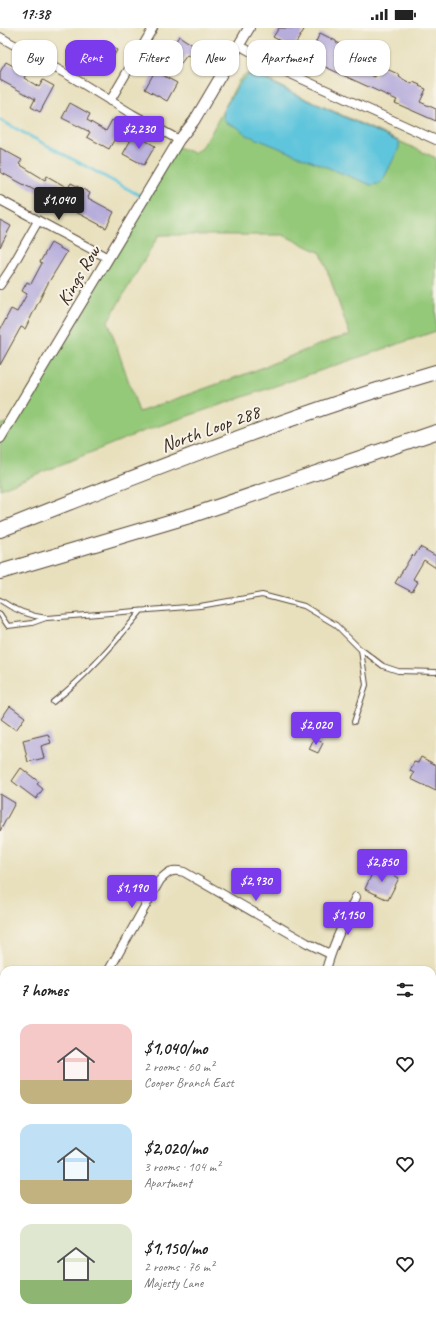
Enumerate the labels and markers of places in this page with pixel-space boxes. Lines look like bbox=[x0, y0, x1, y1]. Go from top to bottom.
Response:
pin: $2,230 bbox=[106, 116, 172, 150]
pin: $1,040 bbox=[26, 187, 92, 221]
pin: $2,020 bbox=[283, 712, 349, 746]
pin: $2,850 bbox=[349, 849, 415, 883]
pin: $2,930 bbox=[223, 868, 289, 902]
pin: $1,190 bbox=[99, 875, 165, 909]
pin: $1,150 bbox=[315, 902, 381, 936]

